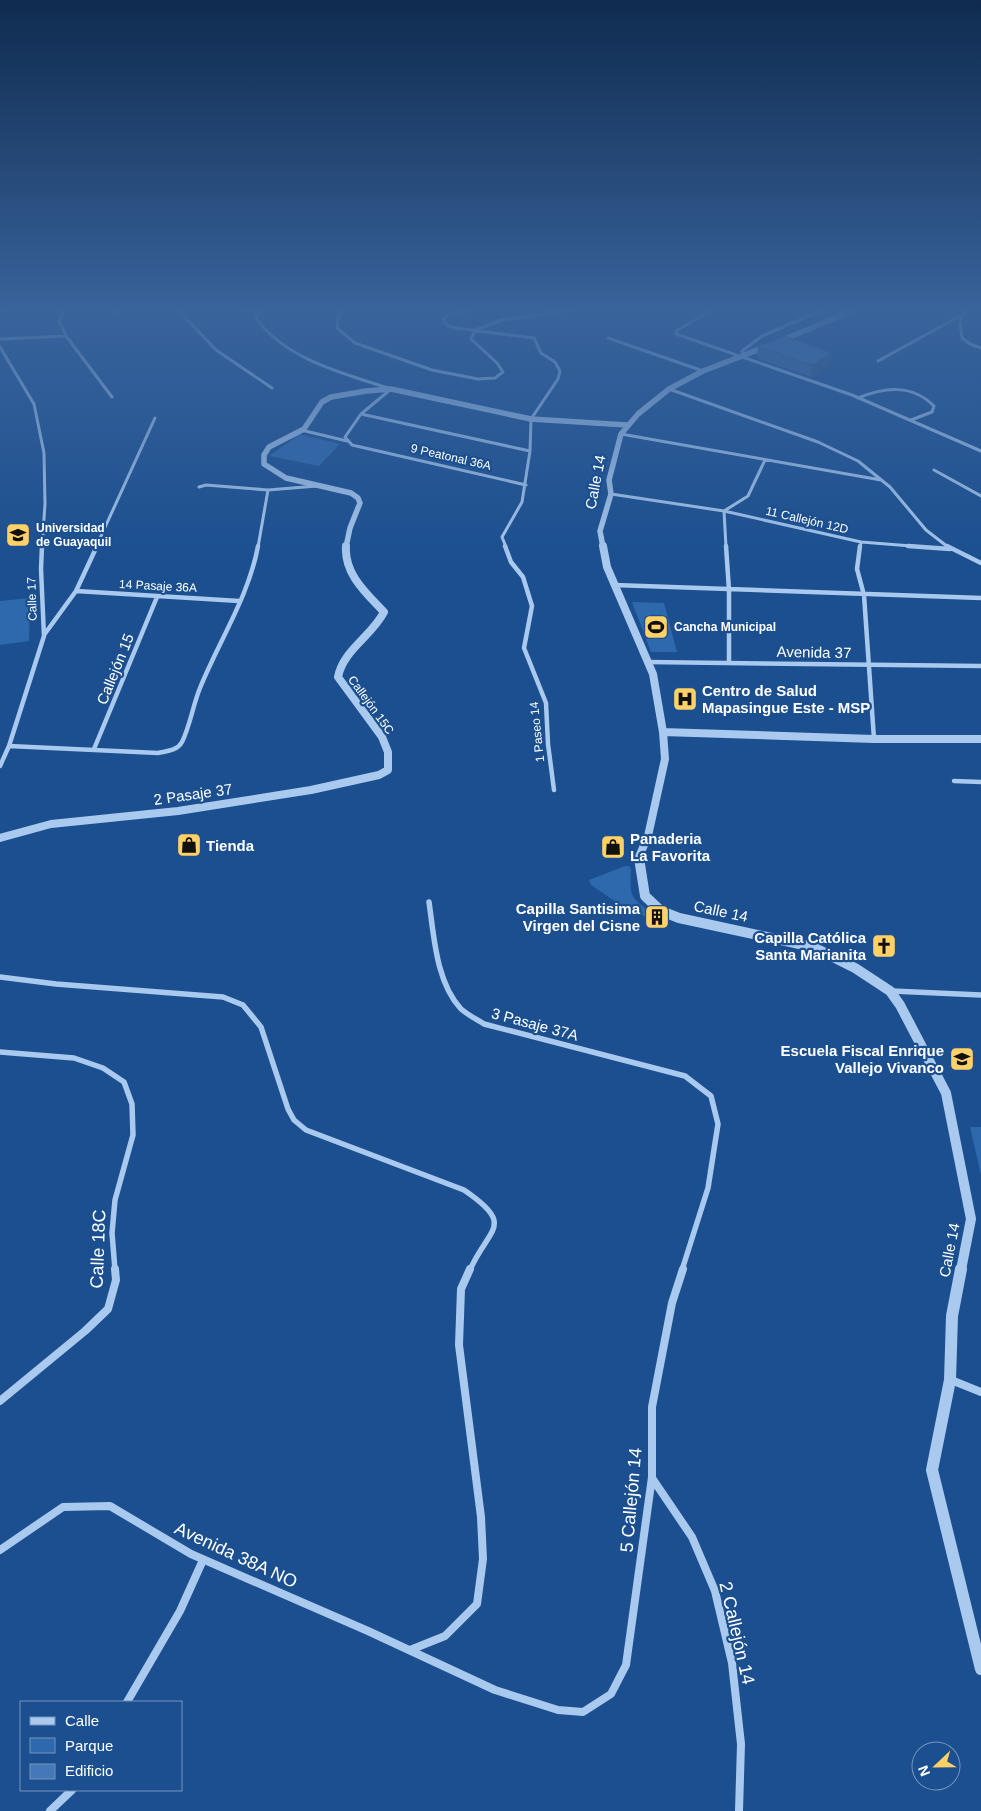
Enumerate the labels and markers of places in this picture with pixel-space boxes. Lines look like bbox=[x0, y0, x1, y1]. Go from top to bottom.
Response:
place label: Universidad de Guayaquil bbox=[36, 521, 111, 549]
school or university icon: Universidad de Guayaquil bbox=[5, 522, 31, 548]
sports icon: Cancha Municipal bbox=[643, 614, 669, 640]
place label: Cancha Municipal bbox=[674, 620, 776, 634]
place label: Centro de Salud Mapasingue Este - MSP bbox=[702, 682, 870, 716]
hospital icon: Centro de Salud Mapasingue Este - MSP bbox=[672, 686, 698, 712]
place label: Panaderia La Favorita bbox=[630, 830, 711, 864]
shop icon: Tienda bbox=[176, 832, 202, 858]
shop icon: Panaderia La Favorita bbox=[600, 834, 626, 860]
place label: Tienda bbox=[206, 837, 255, 854]
place label: Capilla Santisima Virgen del Cisne bbox=[516, 900, 641, 934]
building icon: Capilla Santisima Virgen del Cisne bbox=[644, 904, 670, 930]
place label: Capilla Católica Santa Marianita bbox=[754, 929, 867, 963]
church icon: Capilla Católica Santa Marianita bbox=[871, 933, 897, 959]
place label: Escuela Fiscal Enrique Vallejo Vivanco bbox=[781, 1042, 944, 1076]
school or university icon: Escuela Fiscal Enrique Vallejo Vivanco bbox=[949, 1046, 975, 1072]

